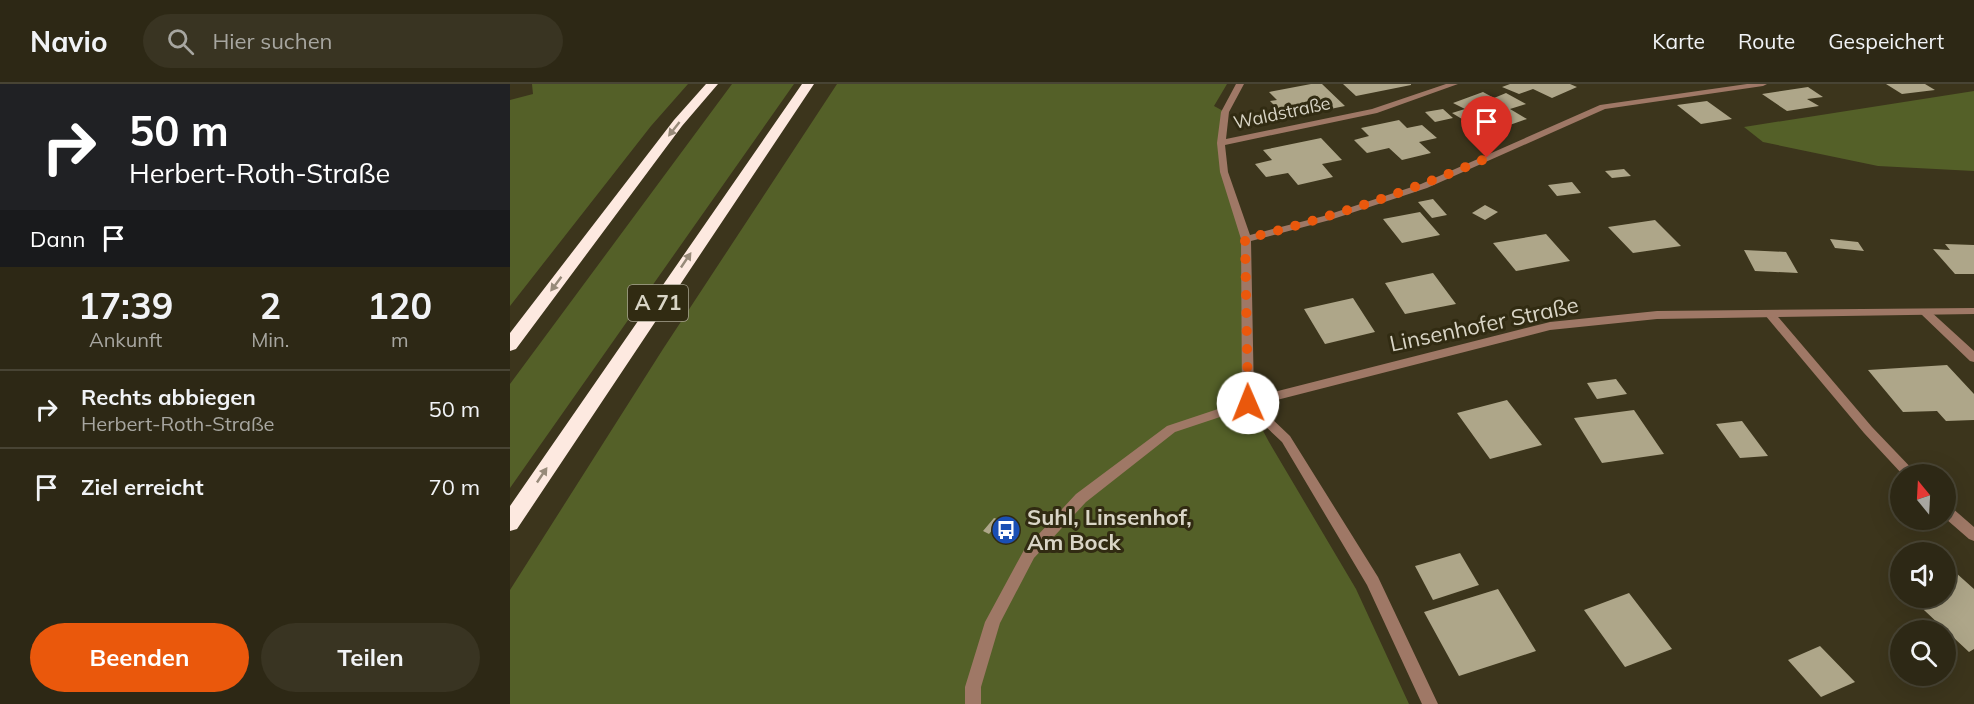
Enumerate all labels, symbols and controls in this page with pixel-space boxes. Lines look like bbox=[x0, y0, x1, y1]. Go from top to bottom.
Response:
search box bbox=[143, 14, 563, 68]
text: Navio bbox=[30, 24, 107, 59]
icon: search bbox=[164, 25, 197, 58]
text: Hier suchen bbox=[212, 27, 333, 55]
text: Karte bbox=[1652, 28, 1705, 54]
text: Route bbox=[1738, 28, 1795, 54]
text: Gespeichert bbox=[1828, 28, 1944, 54]
street label: Waldstraße bbox=[1231, 91, 1332, 134]
pin bbox=[1461, 96, 1512, 158]
text: 50 m bbox=[129, 104, 229, 157]
icon: arrive bbox=[1470, 105, 1503, 138]
icon: right bbox=[30, 108, 108, 186]
one-way arrow bbox=[668, 121, 681, 137]
text: Herbert-Roth-Straße bbox=[129, 156, 390, 190]
icon: arrive bbox=[97, 222, 130, 255]
text: Dann bbox=[30, 225, 85, 253]
one-way arrow bbox=[680, 253, 692, 269]
one-way arrow bbox=[551, 277, 563, 292]
text: 17:39 bbox=[78, 283, 173, 328]
text: 2 bbox=[259, 283, 281, 328]
text: 120 bbox=[367, 283, 432, 328]
road number: A 71 bbox=[628, 285, 688, 321]
street label: Linsenhofer Straße bbox=[1387, 290, 1581, 358]
text: Ankunft bbox=[89, 327, 162, 352]
text: Min. bbox=[251, 327, 289, 352]
text: m bbox=[391, 327, 408, 352]
position arrow bbox=[1216, 371, 1280, 435]
text: Rechts abbiegen bbox=[81, 383, 256, 411]
icon: right bbox=[30, 393, 63, 426]
text: 50 m bbox=[429, 395, 480, 423]
text: Herbert-Roth-Straße bbox=[81, 411, 274, 436]
north arrow bbox=[1890, 464, 1956, 530]
map controls bbox=[1890, 464, 1956, 686]
one-way arrow bbox=[537, 466, 548, 483]
icon: arrive bbox=[30, 471, 63, 504]
text: Ziel erreicht bbox=[81, 473, 204, 501]
text: 70 m bbox=[429, 473, 480, 501]
place label: Suhl, Linsenhof, Am Bock bbox=[1027, 503, 1192, 556]
bus stop icon: Suhl, Linsenhof, Am Bock bbox=[990, 514, 1022, 546]
button: sound bbox=[1890, 542, 1956, 608]
button: search bbox=[1890, 620, 1956, 686]
button: Beenden bbox=[30, 623, 249, 692]
button: Teilen bbox=[261, 623, 480, 692]

